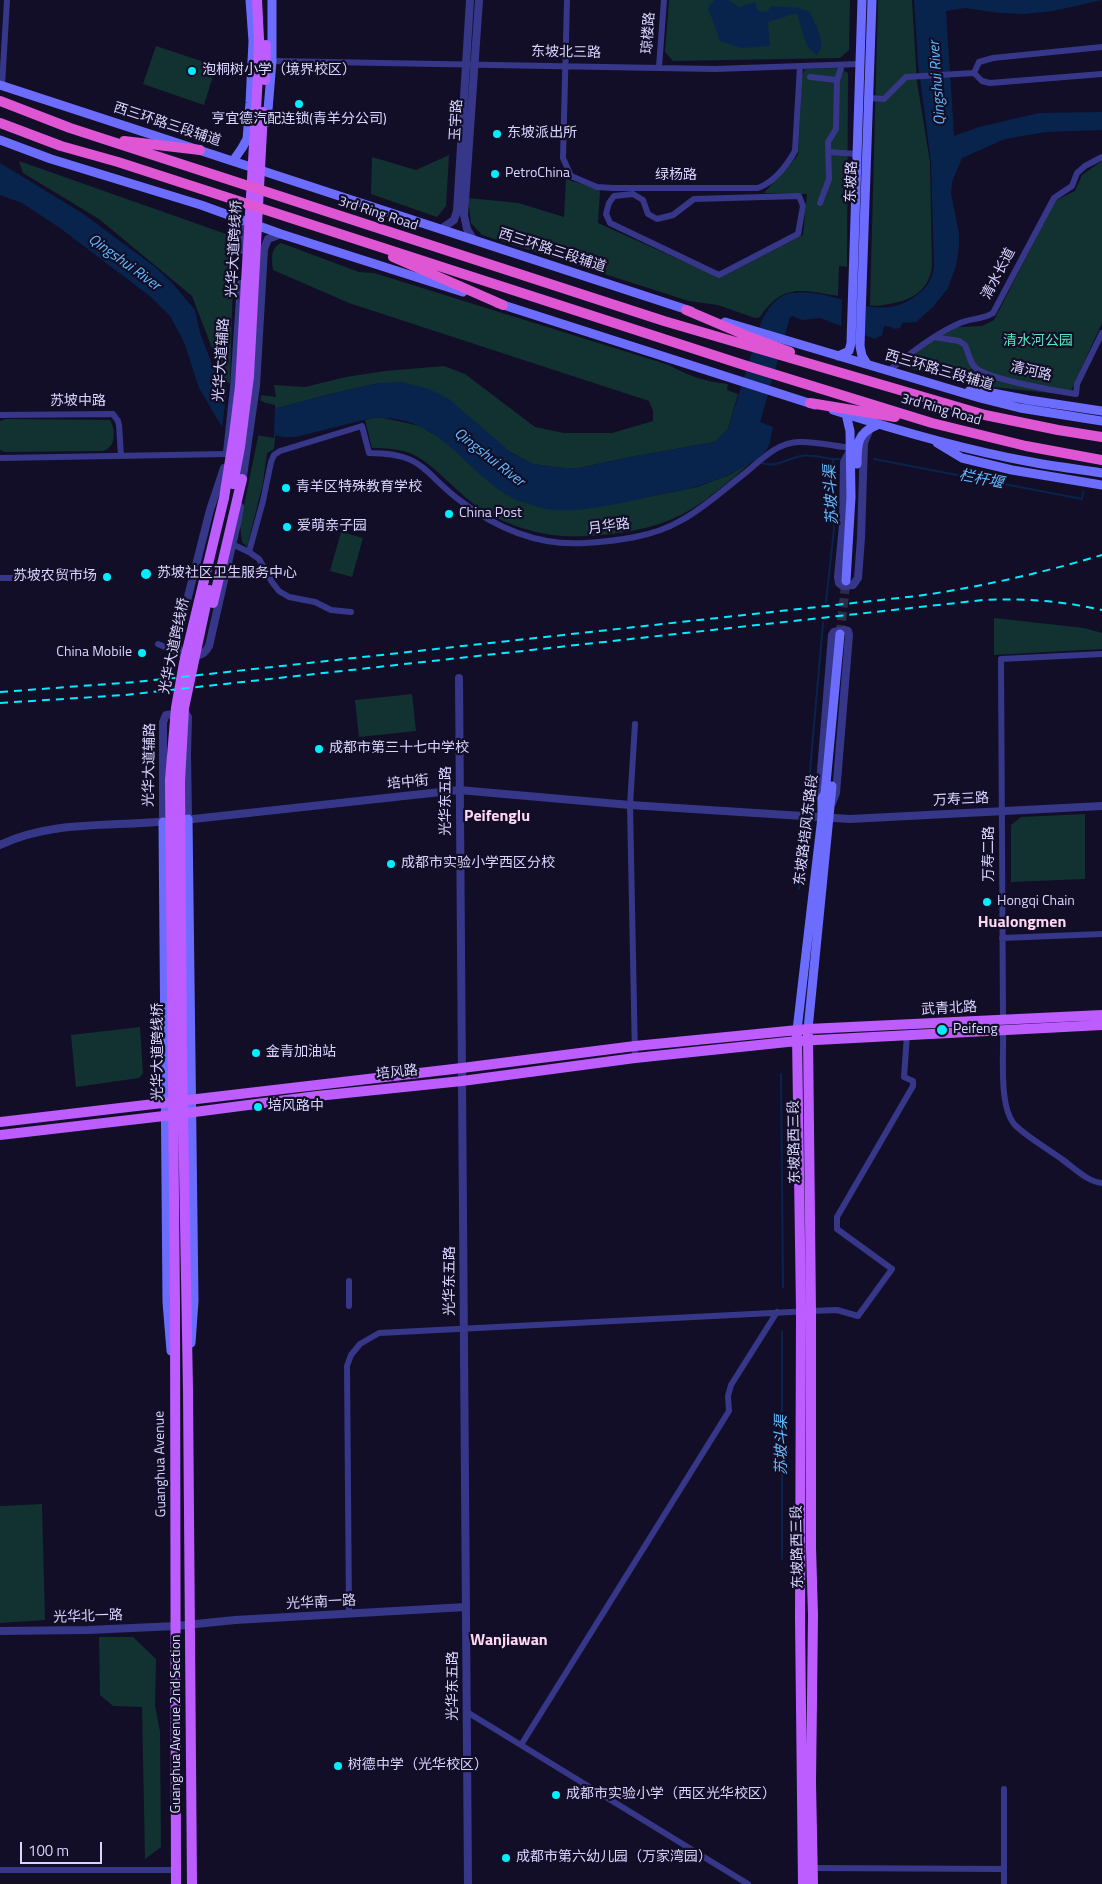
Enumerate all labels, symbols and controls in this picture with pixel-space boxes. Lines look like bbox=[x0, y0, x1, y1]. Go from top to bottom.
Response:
street label: 琼楼路 bbox=[639, 11, 659, 55]
water label: Qingshui River bbox=[926, 40, 950, 126]
street label: 东坡北三路 bbox=[531, 44, 601, 62]
place label: 泡桐树小学（境界校区） bbox=[202, 63, 356, 79]
marker: 泡桐树小学（境界校区） bbox=[186, 65, 198, 77]
marker: 亨宜德汽配连锁(青羊分公司) bbox=[293, 98, 305, 110]
street label: 玉宇路 bbox=[448, 99, 466, 141]
street label: 西三环路三段辅道 bbox=[111, 100, 223, 150]
place label: 亨宜德汽配连锁(青羊分公司) bbox=[211, 112, 387, 128]
place label: 东坡派出所 bbox=[507, 126, 577, 142]
marker: 东坡派出所 bbox=[491, 128, 503, 140]
street label: 东坡路 bbox=[843, 161, 861, 203]
place label: PetroChina bbox=[505, 166, 570, 182]
marker: PetroChina bbox=[489, 168, 501, 180]
street label: 绿杨路 bbox=[655, 168, 697, 184]
street label: 3rd Ring Road bbox=[336, 193, 420, 235]
street label: 光华大道跨线桥 bbox=[224, 200, 246, 298]
street label: 西三环路三段辅道 bbox=[496, 226, 608, 276]
water label: Qingshui River bbox=[84, 231, 164, 295]
street label: 清水长道 bbox=[978, 245, 1020, 303]
street label: 光华大道辅路 bbox=[211, 318, 233, 402]
park label: 清水河公园 bbox=[1003, 334, 1073, 350]
street label: 西三环路三段辅道 bbox=[883, 347, 995, 395]
street label: 清河路 bbox=[1009, 359, 1053, 385]
street label: 3rd Ring Road bbox=[899, 391, 983, 429]
street label: 苏坡中路 bbox=[50, 394, 106, 410]
water label: Qingshui River bbox=[450, 425, 528, 491]
water label: 苏坡斗渠 bbox=[821, 465, 843, 525]
water label: 栏杆堰 bbox=[957, 467, 1005, 493]
place label: 青羊区特殊教育学校 bbox=[296, 480, 422, 496]
marker: 青羊区特殊教育学校 bbox=[280, 482, 292, 494]
place label: China Post bbox=[459, 506, 522, 522]
marker: China Post bbox=[443, 508, 455, 520]
street label: 月华路 bbox=[587, 516, 631, 538]
place label: 爱萌亲子园 bbox=[297, 519, 367, 535]
marker: 爱萌亲子园 bbox=[281, 521, 293, 533]
place label: 苏坡社区卫生服务中心 bbox=[157, 566, 297, 582]
marker: 苏坡社区卫生服务中心 bbox=[139, 567, 153, 581]
place label: 苏坡农贸市场 bbox=[13, 569, 97, 585]
marker: 苏坡农贸市场 bbox=[101, 571, 113, 583]
street label: 光华大道跨线桥 bbox=[157, 596, 193, 696]
place label: China Mobile bbox=[56, 645, 132, 661]
marker: China Mobile bbox=[136, 647, 148, 659]
street label: 光华大道辅路 bbox=[141, 723, 159, 807]
place label: 成都市第三十七中学校 bbox=[329, 741, 469, 757]
marker: 成都市第三十七中学校 bbox=[313, 743, 325, 755]
street label: 光华东五路 bbox=[439, 766, 455, 836]
street label: 培中街 bbox=[386, 772, 430, 794]
street label: 东坡路培风东路段 bbox=[792, 773, 822, 887]
street label: 万寿三路 bbox=[933, 790, 989, 810]
district label: Peifenglu bbox=[464, 807, 530, 827]
street label: 万寿二路 bbox=[982, 826, 998, 882]
place label: 成都市实验小学西区分校 bbox=[401, 856, 555, 872]
marker: 成都市实验小学西区分校 bbox=[385, 858, 397, 870]
place label: Hongqi Chain bbox=[997, 894, 1075, 910]
marker: Hongqi Chain bbox=[981, 896, 993, 908]
district label: Hualongmen bbox=[978, 913, 1066, 933]
street label: 武青北路 bbox=[921, 999, 977, 1019]
street label: 光华大道跨线桥 bbox=[151, 1003, 167, 1101]
place label: Peifeng bbox=[953, 1022, 998, 1038]
marker: Peifeng bbox=[935, 1023, 949, 1037]
place label: 金青加油站 bbox=[266, 1045, 336, 1061]
marker: 金青加油站 bbox=[250, 1047, 262, 1059]
street label: 培风路 bbox=[375, 1062, 419, 1084]
place label: 培风路中 bbox=[268, 1099, 324, 1115]
street label: 东坡路西三段 bbox=[786, 1100, 804, 1184]
marker: 培风路中 bbox=[252, 1101, 264, 1113]
street label: 光华东五路 bbox=[443, 1246, 459, 1316]
street label: Guanghua Avenue bbox=[152, 1411, 170, 1517]
water label: 苏坡斗渠 bbox=[773, 1415, 791, 1475]
street label: 东坡路西三段 bbox=[789, 1505, 807, 1589]
street label: 光华南一路 bbox=[286, 1593, 356, 1613]
street label: 光华北一路 bbox=[53, 1607, 123, 1627]
district label: Wanjiawan bbox=[470, 1631, 548, 1651]
street label: Guanghua Avenue 2nd Section bbox=[169, 1634, 185, 1814]
street label: 光华东五路 bbox=[446, 1651, 462, 1721]
place label: 树德中学（光华校区） bbox=[348, 1758, 488, 1774]
marker: 树德中学（光华校区） bbox=[332, 1760, 344, 1772]
place label: 成都市实验小学（西区光华校区） bbox=[566, 1787, 776, 1803]
marker: 成都市实验小学（西区光华校区） bbox=[550, 1789, 562, 1801]
scale bar bbox=[22, 1832, 105, 1864]
text: 100 m bbox=[28, 1839, 69, 1862]
place label: 成都市第六幼儿园（万家湾园） bbox=[516, 1850, 712, 1866]
marker: 成都市第六幼儿园（万家湾园） bbox=[500, 1852, 512, 1864]

